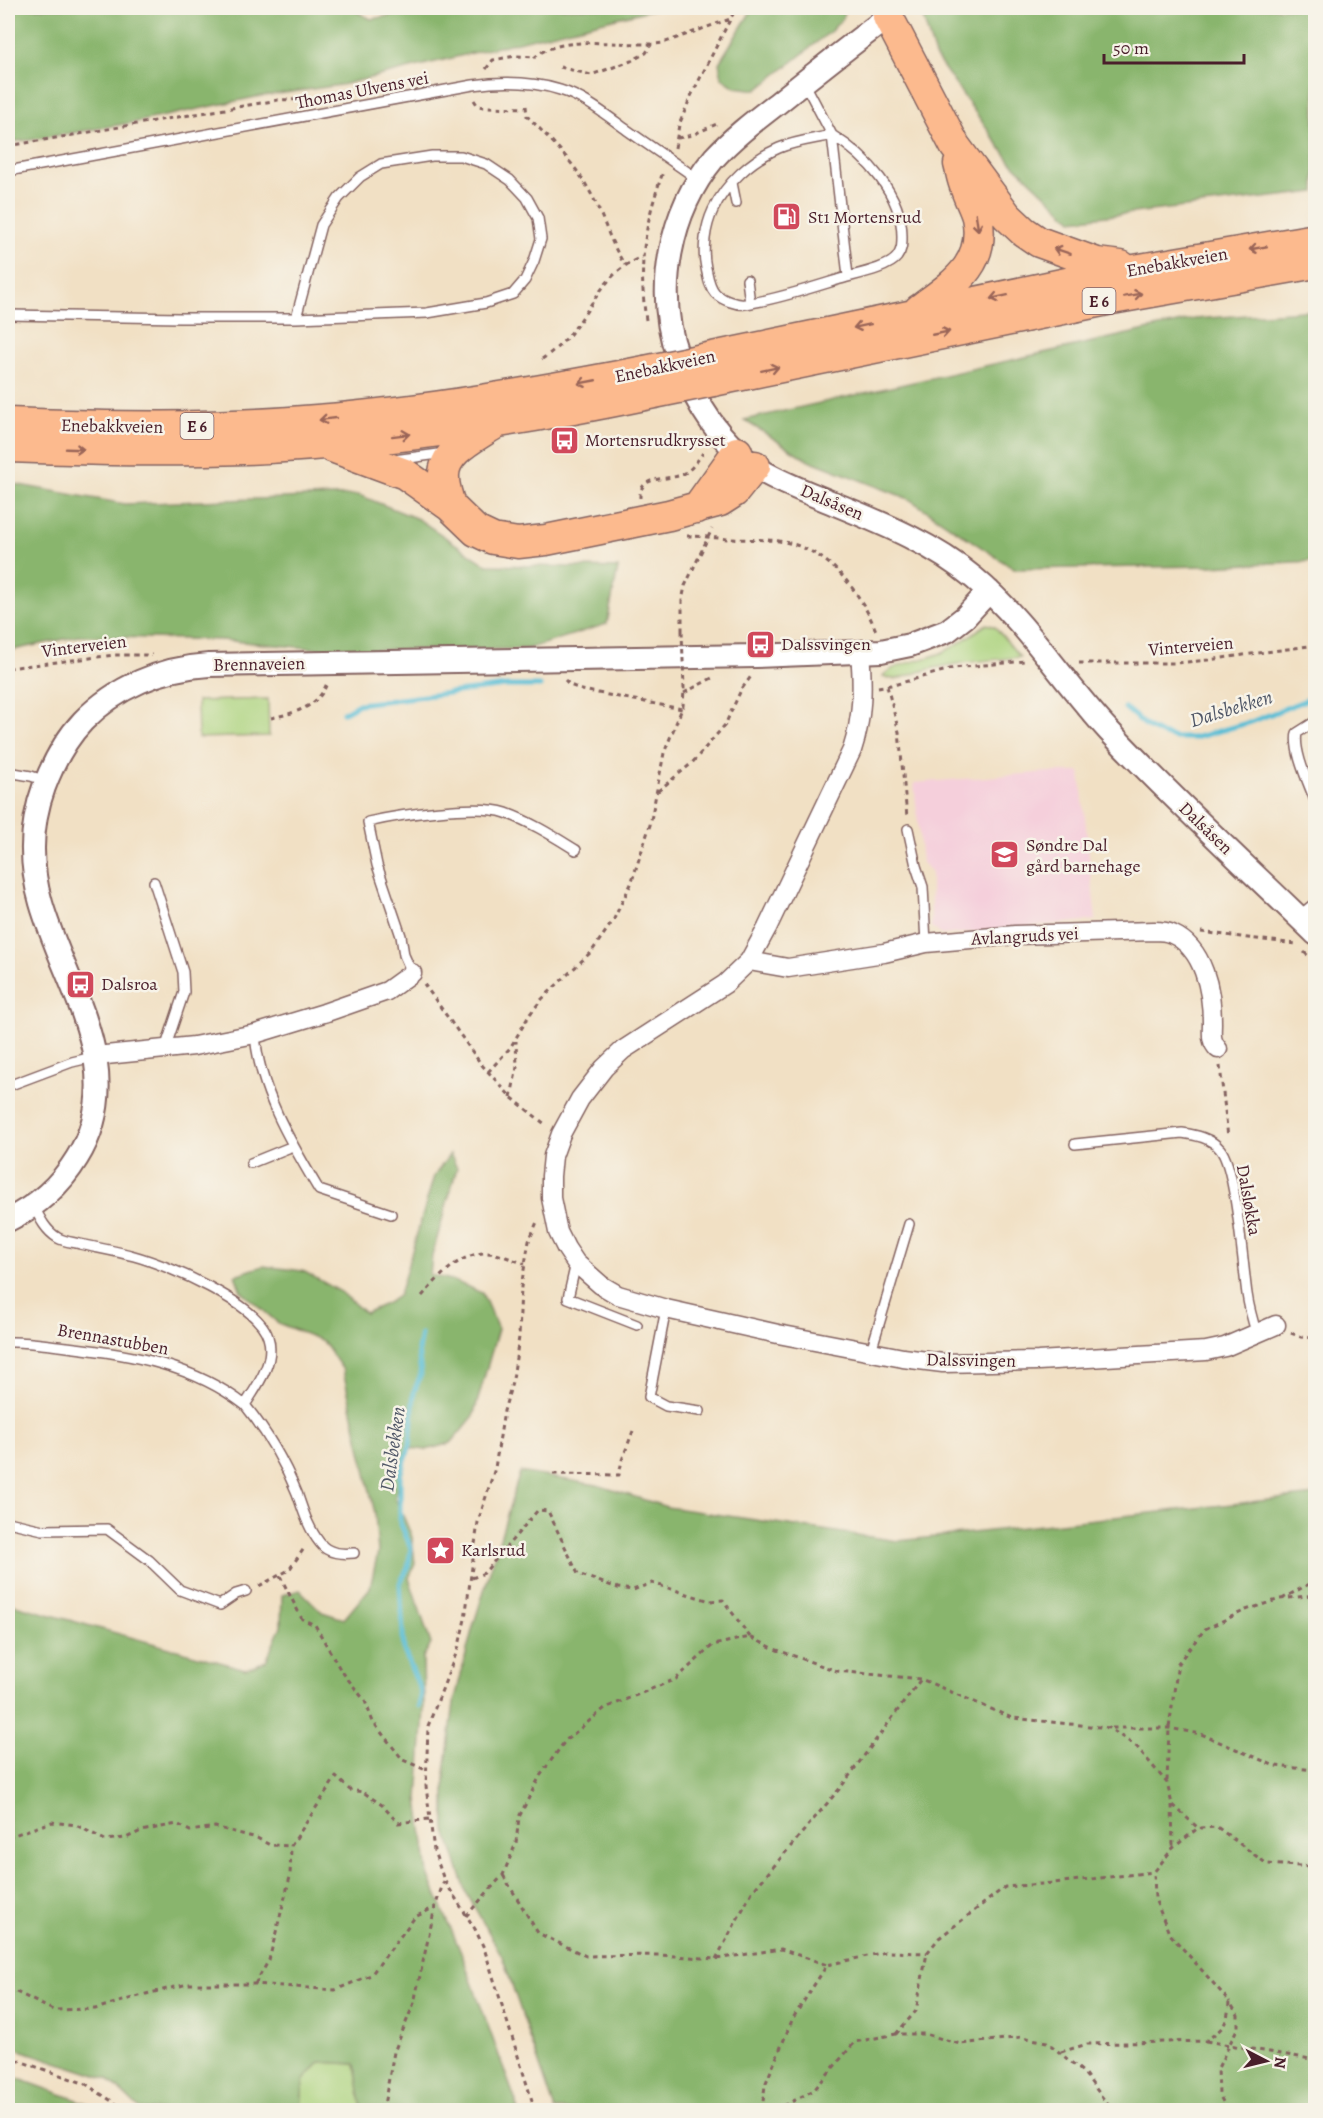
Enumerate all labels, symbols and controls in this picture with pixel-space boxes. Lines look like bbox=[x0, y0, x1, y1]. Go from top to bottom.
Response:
scale bar bbox=[1104, 27, 1244, 65]
text: 50 m bbox=[1113, 36, 1149, 60]
street label: Thomas Ulvens vei bbox=[293, 65, 431, 115]
fuel station icon: St1 Mortensrud bbox=[771, 201, 803, 233]
place label: St1 Mortensrud bbox=[808, 205, 922, 229]
one-way arrow bbox=[971, 212, 982, 232]
street label: Enebakkveien bbox=[1125, 241, 1230, 283]
one-way arrow bbox=[1248, 243, 1268, 254]
one-way arrow bbox=[1053, 245, 1072, 256]
road number: E 6 bbox=[1082, 288, 1116, 314]
one-way arrow bbox=[1122, 289, 1142, 300]
one-way arrow bbox=[990, 292, 1009, 303]
one-way arrow bbox=[853, 321, 872, 332]
one-way arrow bbox=[931, 327, 951, 338]
street label: Enebakkveien bbox=[612, 344, 718, 388]
one-way arrow bbox=[761, 362, 780, 374]
one-way arrow bbox=[578, 377, 598, 388]
street label: Enebakkveien bbox=[61, 413, 163, 439]
road number: E 6 bbox=[180, 413, 214, 439]
one-way arrow bbox=[318, 414, 338, 425]
bus stop icon: Mortensrudkrysset bbox=[548, 424, 580, 456]
place label: Mortensrudkrysset bbox=[585, 428, 726, 452]
one-way arrow bbox=[391, 429, 410, 440]
one-way arrow bbox=[65, 444, 85, 455]
street label: Dalsåsen bbox=[797, 478, 867, 526]
bus stop icon: Dalssvingen bbox=[744, 628, 776, 660]
street label: Vinterveien bbox=[39, 629, 128, 663]
street label: Vinterveien bbox=[1147, 630, 1235, 662]
place label: Dalssvingen bbox=[781, 632, 871, 656]
street label: Brennaveien bbox=[213, 651, 305, 677]
water label: Dalsbekken bbox=[1186, 683, 1276, 734]
street label: Dalsåsen bbox=[1174, 796, 1238, 860]
place label: Søndre Dal gård barnehage bbox=[1026, 833, 1141, 878]
school or university icon: Søndre Dal gård barnehage bbox=[989, 839, 1021, 871]
street label: Avlangruds vei bbox=[970, 921, 1079, 951]
bus stop icon: Dalsroa bbox=[64, 968, 96, 1000]
place label: Dalsroa bbox=[101, 972, 158, 996]
street label: Dalsløkka bbox=[1231, 1162, 1267, 1238]
street label: Brennastubben bbox=[55, 1317, 171, 1361]
street label: Dalssvingen bbox=[926, 1347, 1016, 1373]
water label: Dalsbekken bbox=[373, 1405, 412, 1493]
place icon: Karlsrud bbox=[424, 1534, 456, 1566]
place label: Karlsrud bbox=[461, 1538, 526, 1562]
north arrow bbox=[1236, 2031, 1296, 2091]
text: N bbox=[1268, 2056, 1292, 2070]

